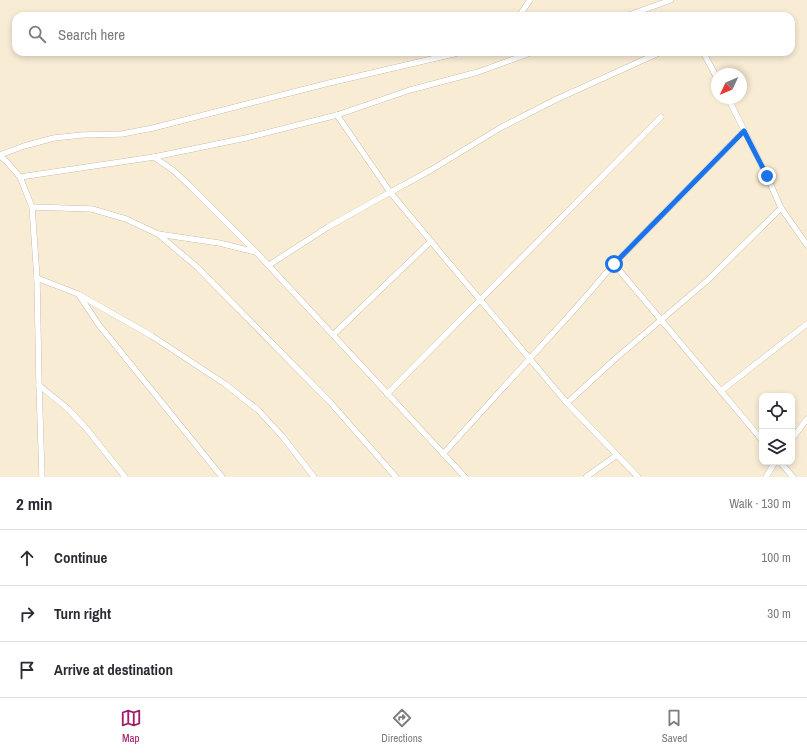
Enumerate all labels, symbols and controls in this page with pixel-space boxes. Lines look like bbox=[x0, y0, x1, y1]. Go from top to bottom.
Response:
search box bbox=[12, 12, 795, 56]
icon: search bbox=[26, 23, 48, 45]
text: Search here bbox=[58, 24, 125, 45]
north arrow bbox=[711, 68, 747, 104]
route end bbox=[758, 167, 776, 185]
route start bbox=[605, 255, 623, 273]
map controls bbox=[759, 393, 795, 465]
button: locate bbox=[759, 393, 795, 429]
button: layers bbox=[759, 429, 795, 465]
text: 2 min bbox=[16, 492, 52, 515]
text: Walk · 130 m bbox=[729, 495, 791, 512]
icon: ahead bbox=[16, 547, 38, 569]
text: Continue bbox=[54, 547, 107, 568]
text: 100 m bbox=[761, 549, 791, 566]
icon: right bbox=[16, 603, 38, 625]
text: Turn right bbox=[54, 603, 111, 624]
text: 30 m bbox=[767, 605, 791, 622]
icon: arrive bbox=[16, 659, 38, 681]
text: Arrive at destination bbox=[54, 659, 173, 680]
tab: Map bbox=[120, 707, 142, 745]
tab: Directions bbox=[381, 707, 422, 745]
tab: Saved bbox=[662, 707, 687, 745]

